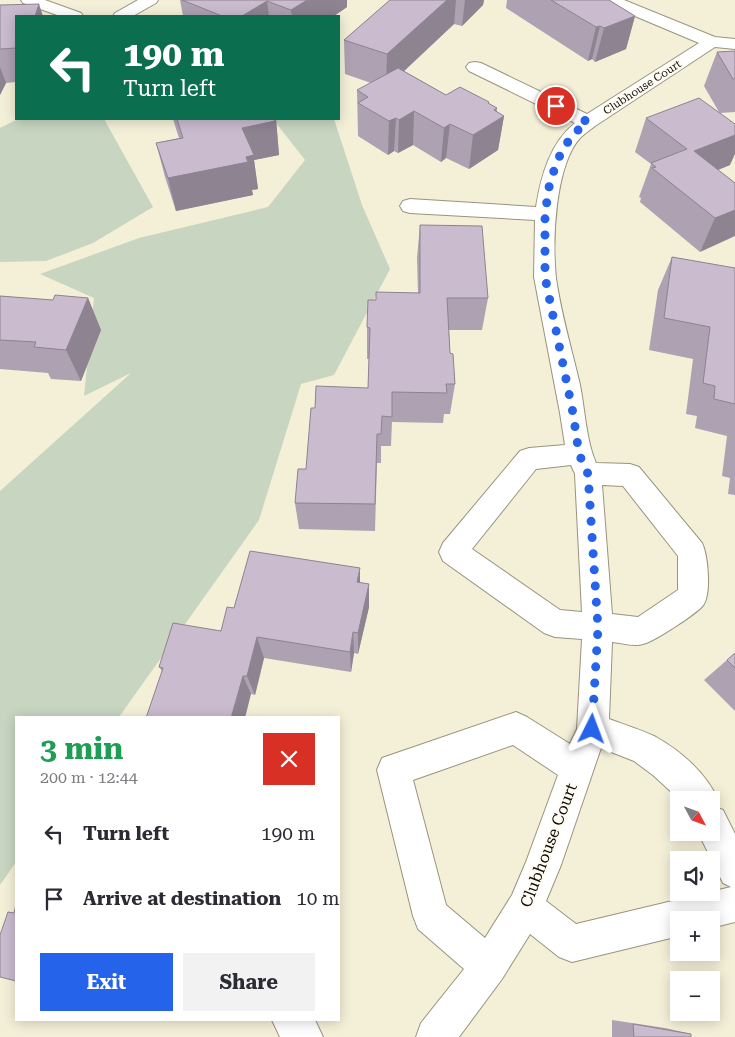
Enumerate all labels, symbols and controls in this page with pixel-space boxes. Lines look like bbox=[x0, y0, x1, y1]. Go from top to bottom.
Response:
text: 190 m bbox=[123, 34, 224, 75]
icon: left bbox=[40, 35, 105, 100]
street label: Clubhouse Court bbox=[601, 57, 684, 117]
text: Turn left bbox=[123, 76, 216, 101]
pin bbox=[535, 85, 577, 127]
icon: arrive bbox=[542, 92, 570, 120]
position arrow bbox=[565, 702, 617, 754]
text: 3 min bbox=[40, 731, 123, 766]
button: close bbox=[263, 733, 315, 785]
text: 200 m · 12:44 bbox=[40, 768, 138, 787]
street label: Clubhouse Court bbox=[516, 780, 581, 910]
north arrow bbox=[670, 791, 720, 841]
map controls bbox=[670, 791, 720, 1021]
icon: left bbox=[40, 820, 68, 848]
text: Turn left bbox=[83, 822, 169, 845]
text: 190 m bbox=[261, 822, 315, 845]
button: sound bbox=[670, 851, 720, 901]
icon: arrive bbox=[40, 885, 68, 913]
text: Arrive at destination bbox=[83, 887, 281, 910]
text: 10 m bbox=[296, 887, 340, 910]
button: + bbox=[670, 911, 720, 961]
button: Exit bbox=[40, 953, 173, 1011]
button: Share bbox=[183, 953, 315, 1011]
button: − bbox=[670, 971, 720, 1021]

